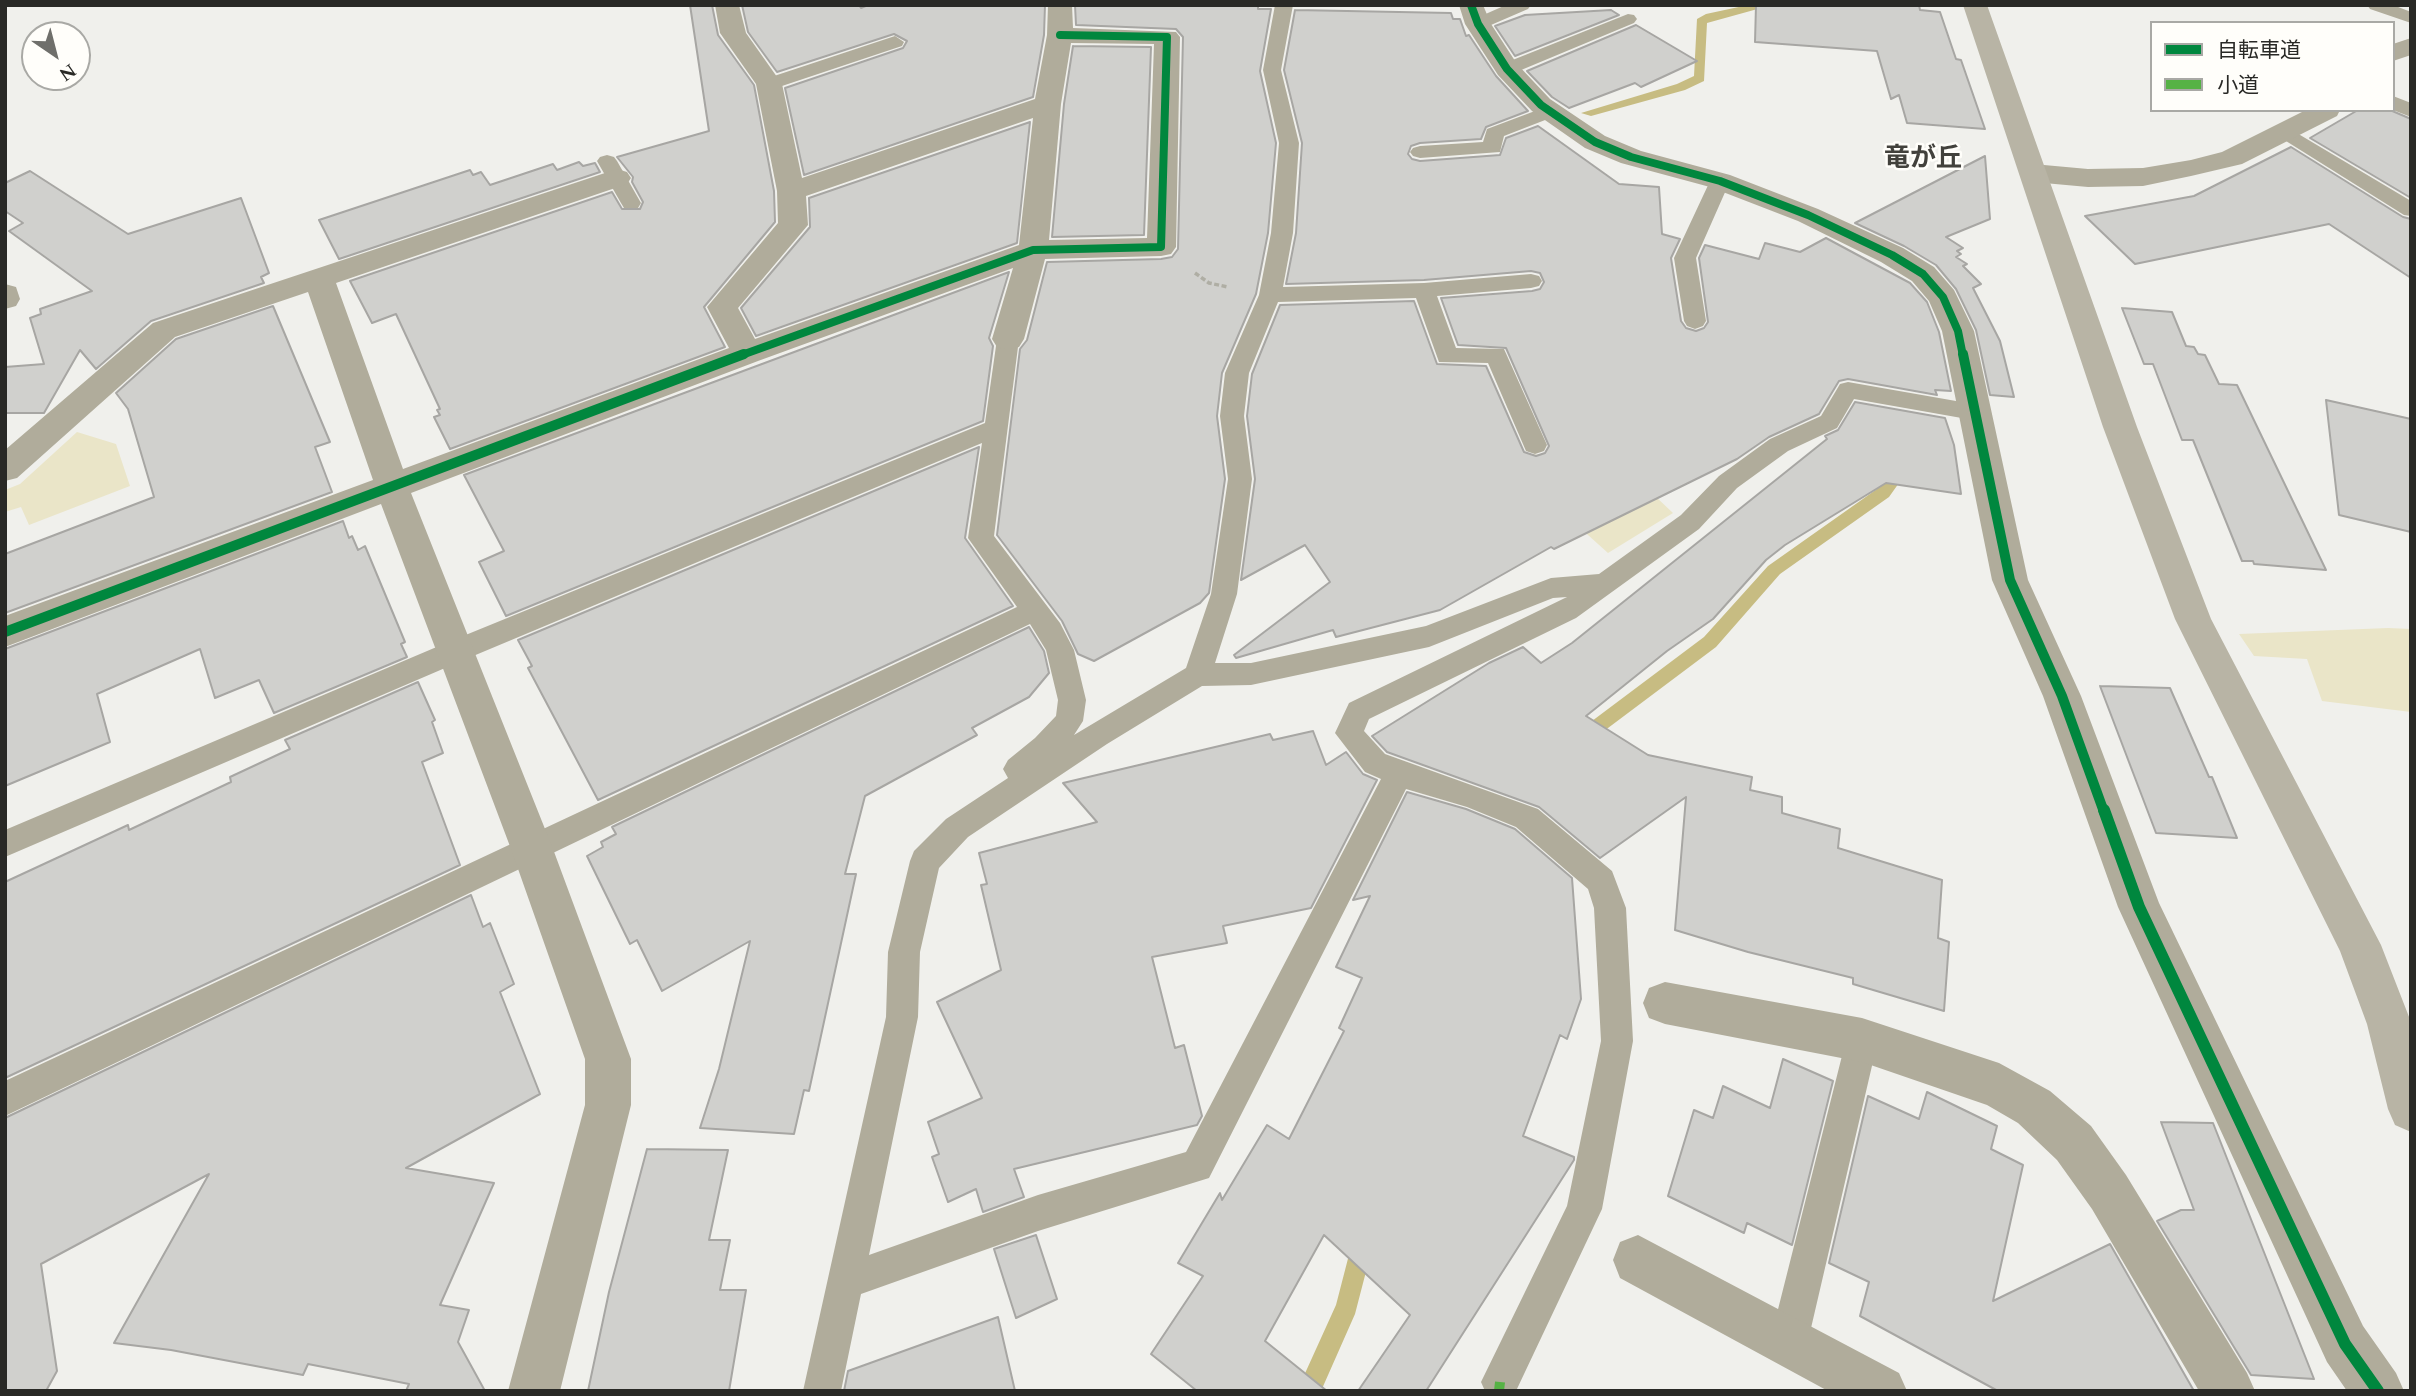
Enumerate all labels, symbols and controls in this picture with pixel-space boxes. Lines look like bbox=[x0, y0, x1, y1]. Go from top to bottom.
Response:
north arrow bbox=[21, 21, 91, 91]
legend bbox=[2150, 21, 2395, 112]
text: 自転車道 bbox=[2217, 35, 2301, 67]
text: N bbox=[53, 56, 82, 88]
text: 小道 bbox=[2217, 70, 2259, 102]
district label: 竜が丘 bbox=[1884, 145, 1962, 177]

